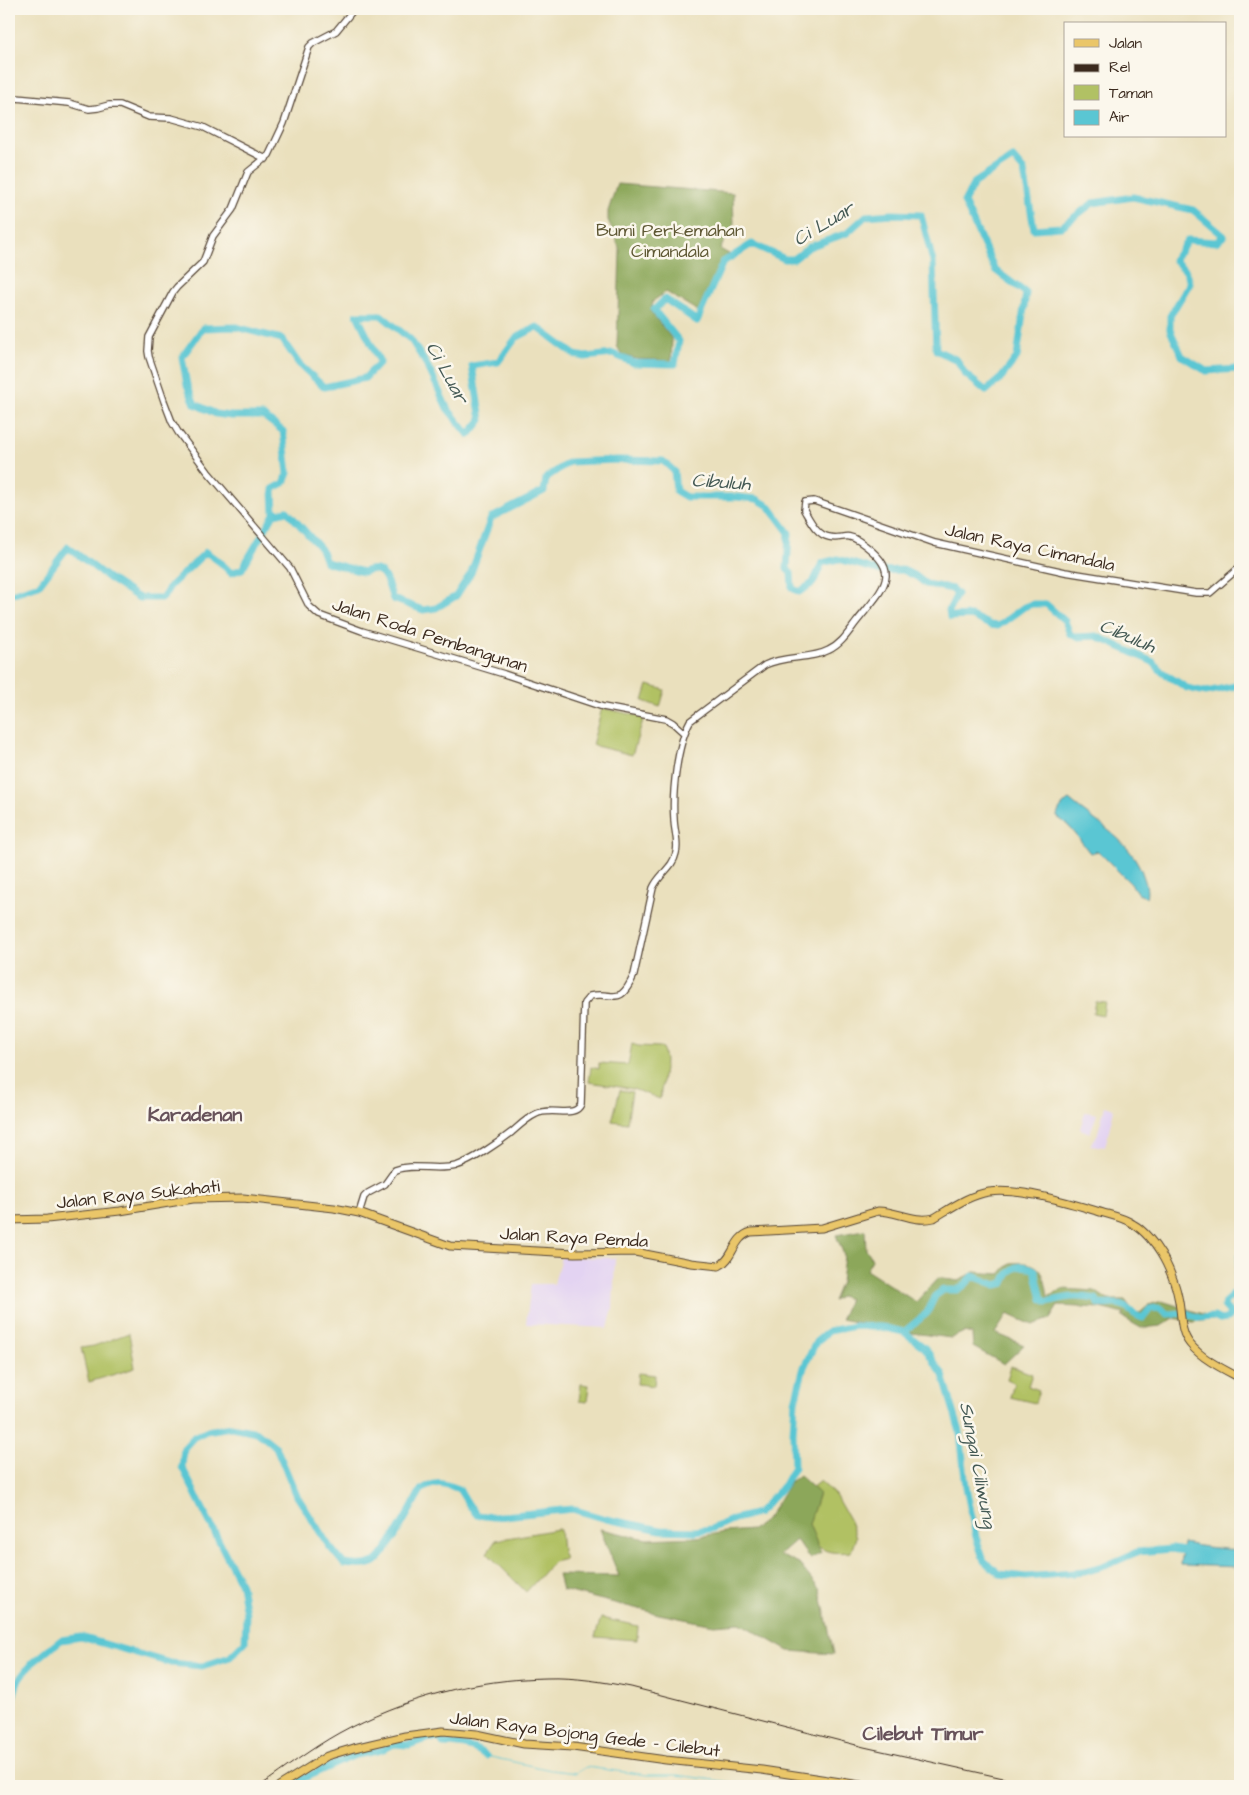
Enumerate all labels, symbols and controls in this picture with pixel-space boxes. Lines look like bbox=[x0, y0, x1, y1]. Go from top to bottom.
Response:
legend bbox=[1064, 22, 1226, 138]
text: Jalan bbox=[1109, 33, 1143, 54]
text: Rel bbox=[1109, 57, 1130, 78]
text: Taman bbox=[1109, 83, 1153, 104]
text: Air bbox=[1109, 107, 1129, 128]
water label: Ci Luar bbox=[788, 194, 862, 253]
park label: Bumi Perkemahan Cimandala bbox=[596, 218, 744, 264]
water label: Ci Luar bbox=[419, 337, 476, 411]
water label: Cibuluh bbox=[691, 467, 753, 498]
street label: Jalan Raya Cimandala bbox=[942, 517, 1117, 579]
street label: Jalan Roda Pembangunan bbox=[328, 592, 531, 680]
water label: Cibuluh bbox=[1095, 612, 1161, 661]
district label: Karadenan bbox=[148, 1101, 242, 1129]
street label: Jalan Raya Sukahati bbox=[55, 1173, 221, 1217]
street label: Jalan Raya Pemda bbox=[499, 1221, 649, 1255]
water label: Sungai Ciliwung bbox=[952, 1400, 1003, 1532]
street label: Jalan Raya Bojong Gede - Cilebut bbox=[448, 1705, 722, 1765]
district label: Cilebut Timur bbox=[863, 1720, 984, 1748]

